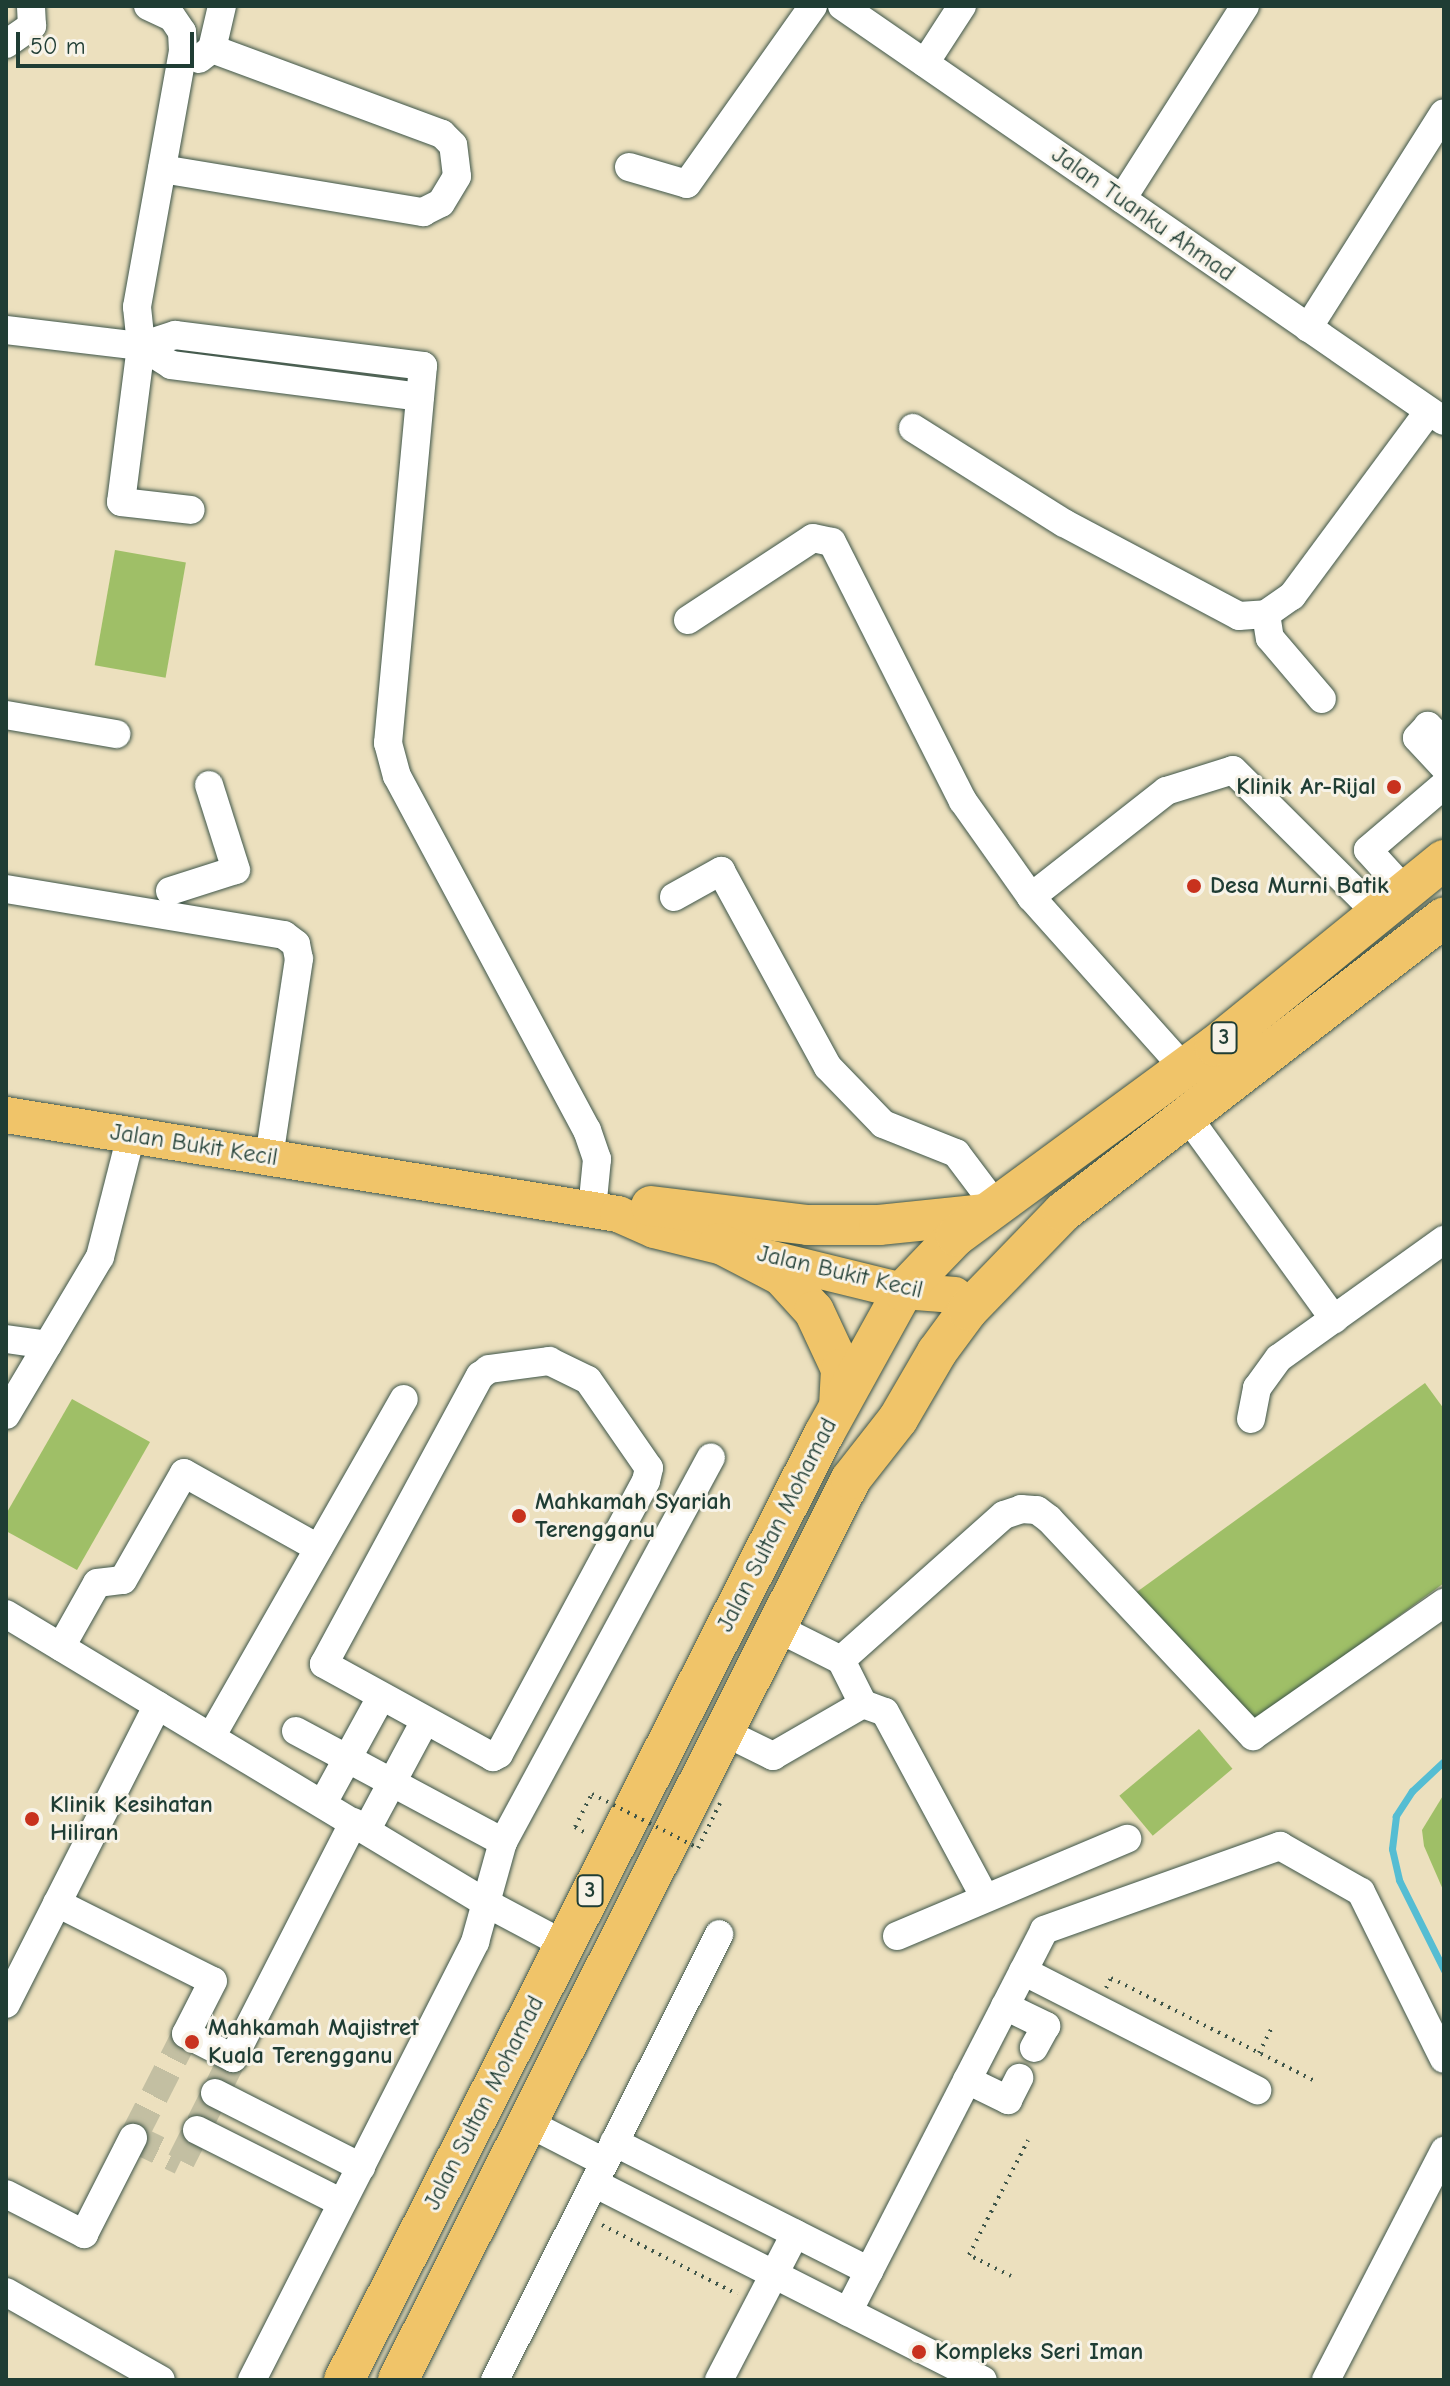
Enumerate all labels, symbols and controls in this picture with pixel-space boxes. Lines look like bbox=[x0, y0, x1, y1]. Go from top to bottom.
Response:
scale bar bbox=[20, 16, 198, 66]
text: 50 m bbox=[30, 32, 86, 60]
street label: Jalan Tuanku Ahmad bbox=[1046, 140, 1240, 288]
place label: Klinik Ar-Rijal bbox=[1236, 773, 1376, 801]
marker: Klinik Ar-Rijal bbox=[1383, 776, 1405, 798]
place label: Desa Murni Batik bbox=[1210, 872, 1389, 900]
marker: Desa Murni Batik bbox=[1185, 877, 1203, 895]
road number: 3 bbox=[1210, 1020, 1238, 1056]
street label: Jalan Bukit Kecil bbox=[108, 1118, 280, 1172]
street label: Jalan Bukit Kecil bbox=[754, 1239, 926, 1305]
street label: Jalan Sultan Mohamad bbox=[711, 1413, 843, 1637]
place label: Mahkamah Syariah Terengganu bbox=[535, 1488, 731, 1544]
marker: Mahkamah Syariah Terengganu bbox=[510, 1507, 528, 1525]
place label: Klinik Kesihatan Hiliran bbox=[50, 1791, 213, 1847]
marker: Klinik Kesihatan Hiliran bbox=[21, 1808, 43, 1830]
road number: 3 bbox=[576, 1873, 604, 1909]
street label: Jalan Sultan Mohamad bbox=[418, 1991, 550, 2215]
place label: Mahkamah Majistret Kuala Terengganu bbox=[208, 2014, 419, 2070]
marker: Mahkamah Majistret Kuala Terengganu bbox=[183, 2033, 201, 2051]
place label: Kompleks Seri Iman bbox=[935, 2338, 1143, 2366]
marker: Kompleks Seri Iman bbox=[910, 2343, 928, 2361]

